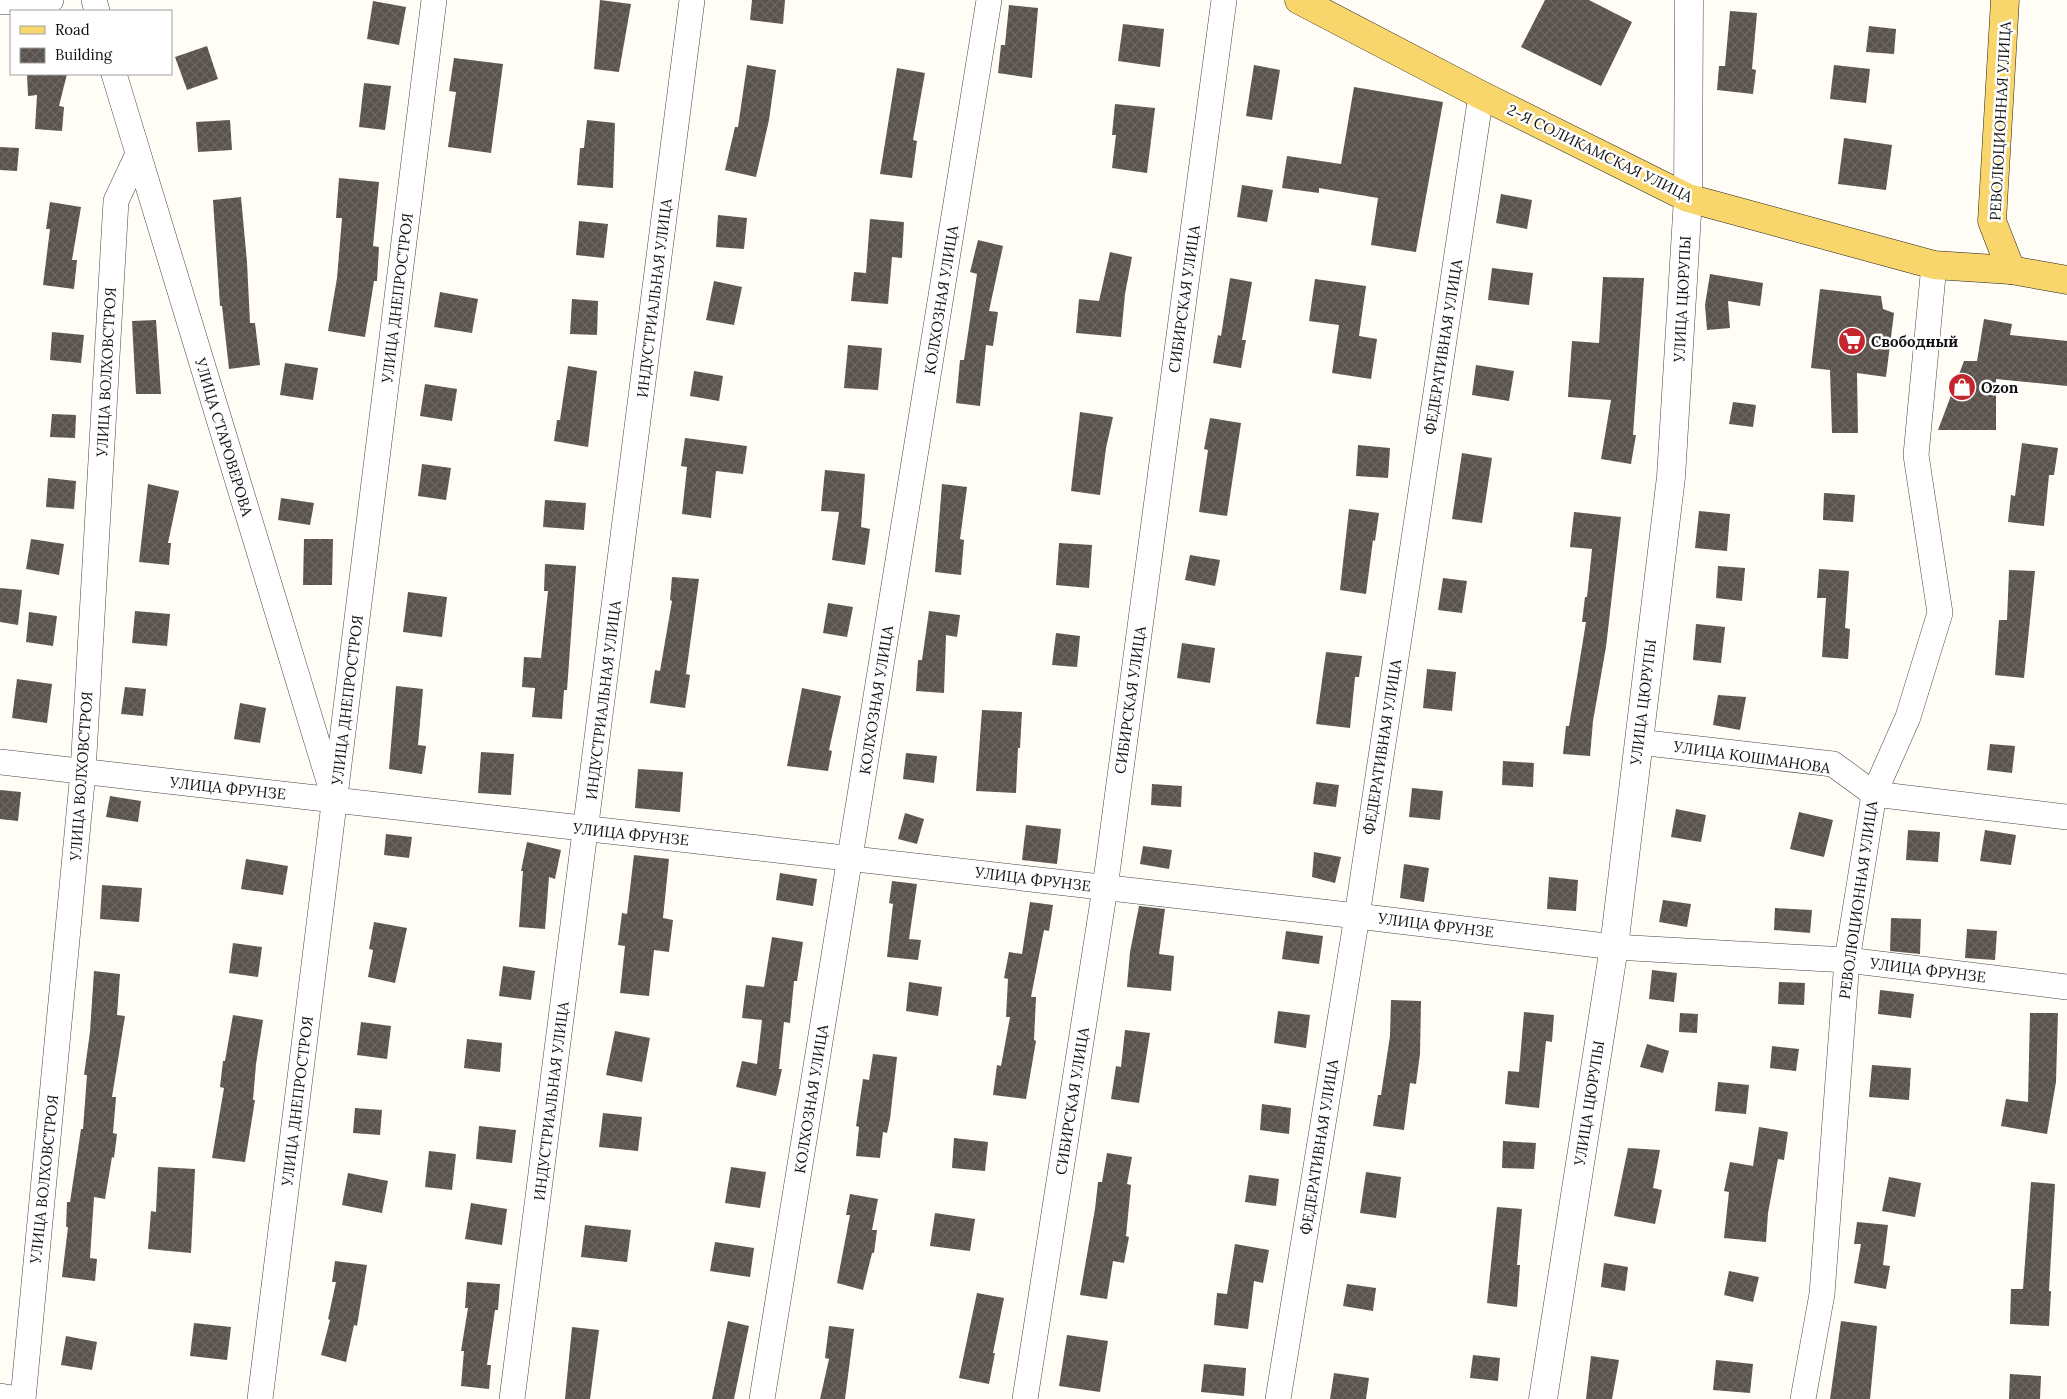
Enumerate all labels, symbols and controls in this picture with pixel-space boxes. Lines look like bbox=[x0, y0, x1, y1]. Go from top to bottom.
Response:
legend bbox=[10, 10, 172, 75]
text: Road bbox=[55, 20, 90, 39]
street label: РЕВОЛЮЦИОННАЯ УЛИЦА bbox=[1985, 20, 2015, 221]
text: Building bbox=[55, 45, 113, 64]
street label: 2-Я СОЛИКАМСКАЯ УЛИЦА bbox=[1504, 100, 1696, 206]
street label: ИНДУСТРИАЛЬНАЯ УЛИЦА bbox=[632, 197, 676, 399]
street label: УЛИЦА ДНЕПРОСТРОЯ bbox=[377, 212, 417, 385]
street label: СИБИРСКАЯ УЛИЦА bbox=[1164, 223, 1204, 374]
street label: КОЛХОЗНАЯ УЛИЦА bbox=[920, 224, 962, 376]
street label: УЛИЦА ЦЮРУПЫ bbox=[1669, 235, 1695, 364]
street label: ФЕДЕРАТИВНАЯ УЛИЦА bbox=[1420, 257, 1466, 436]
street label: УЛИЦА ВОЛХОВСТРОЯ bbox=[92, 287, 120, 458]
supermarket icon: Свободный bbox=[1837, 326, 1867, 356]
place label: Свободный bbox=[1871, 332, 1958, 351]
street label: УЛИЦА СТАРОВЕРОВА bbox=[191, 355, 257, 519]
shop icon: Ozon bbox=[1947, 372, 1977, 402]
place label: Ozon bbox=[1981, 378, 2019, 397]
street label: ИНДУСТРИАЛЬНАЯ УЛИЦА bbox=[581, 599, 625, 801]
street label: УЛИЦА ДНЕПРОСТРОЯ bbox=[327, 614, 367, 787]
street label: КОЛХОЗНАЯ УЛИЦА bbox=[855, 624, 897, 776]
street label: СИБИРСКАЯ УЛИЦА bbox=[1110, 624, 1150, 775]
street label: УЛИЦА ЦЮРУПЫ bbox=[1626, 638, 1660, 767]
street label: ФЕДЕРАТИВНАЯ УЛИЦА bbox=[1359, 657, 1405, 836]
street label: УЛИЦА ВОЛХОВСТРОЯ bbox=[66, 691, 96, 862]
street label: УЛИЦА КОШМАНОВА bbox=[1671, 736, 1832, 777]
street label: УЛИЦА ФРУНЗЕ bbox=[168, 772, 287, 804]
street label: РЕВОЛЮЦИОННАЯ УЛИЦА bbox=[1835, 799, 1881, 1000]
street label: УЛИЦА ФРУНЗЕ bbox=[571, 818, 690, 850]
street label: УЛИЦА ФРУНЗЕ bbox=[973, 862, 1092, 896]
street label: УЛИЦА ФРУНЗЕ bbox=[1376, 908, 1495, 942]
street label: УЛИЦА ФРУНЗЕ bbox=[1868, 953, 1987, 987]
street label: ИНДУСТРИАЛЬНАЯ УЛИЦА bbox=[529, 1000, 573, 1202]
street label: УЛИЦА ДНЕПРОСТРОЯ bbox=[277, 1015, 317, 1188]
street label: КОЛХОЗНАЯ УЛИЦА bbox=[790, 1023, 832, 1175]
street label: СИБИРСКАЯ УЛИЦА bbox=[1051, 1025, 1093, 1176]
street label: УЛИЦА ЦЮРУПЫ bbox=[1570, 1039, 1608, 1168]
street label: ФЕДЕРАТИВНАЯ УЛИЦА bbox=[1296, 1057, 1342, 1236]
street label: УЛИЦА ВОЛХОВСТРОЯ bbox=[26, 1094, 62, 1265]

